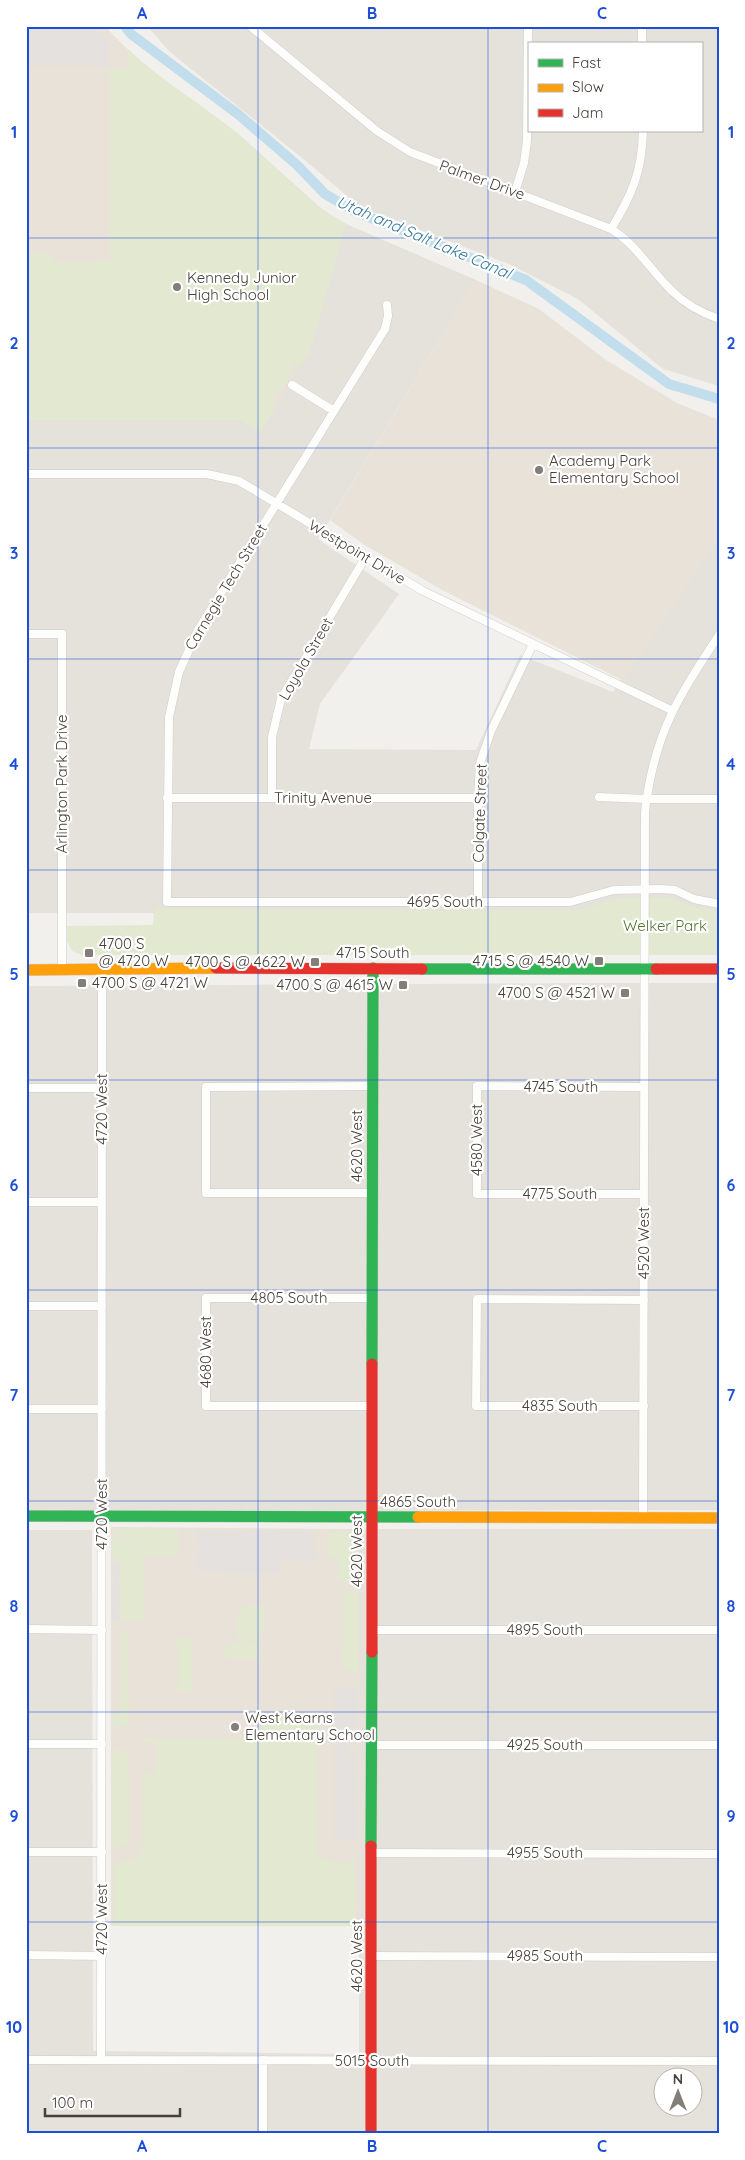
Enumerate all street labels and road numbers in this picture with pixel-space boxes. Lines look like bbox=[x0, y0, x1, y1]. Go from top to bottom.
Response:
street label: Palmer Drive bbox=[437, 155, 527, 204]
street label: Westpoint Drive bbox=[305, 515, 409, 588]
street label: Carnegie Tech Street bbox=[180, 520, 271, 653]
street label: Loyola Street bbox=[274, 614, 337, 703]
street label: Arlington Park Drive bbox=[52, 715, 71, 853]
street label: Colgate Street bbox=[468, 763, 491, 863]
street label: Trinity Avenue bbox=[274, 788, 372, 807]
street label: 4695 South bbox=[407, 892, 483, 911]
street label: 4715 South bbox=[336, 943, 410, 962]
street label: 4720 West bbox=[92, 1073, 111, 1145]
street label: 4745 South bbox=[524, 1077, 598, 1096]
street label: 4580 West bbox=[467, 1104, 486, 1176]
street label: 4620 West bbox=[347, 1110, 366, 1182]
street label: 4775 South bbox=[523, 1184, 597, 1203]
street label: 4520 West bbox=[634, 1207, 653, 1279]
street label: 4805 South bbox=[251, 1288, 327, 1307]
street label: 4680 West bbox=[196, 1316, 215, 1388]
street label: 4835 South bbox=[522, 1396, 598, 1415]
street label: 4720 West bbox=[92, 1478, 111, 1550]
street label: 4865 South bbox=[380, 1492, 456, 1511]
street label: 4620 West bbox=[347, 1515, 366, 1587]
street label: 4895 South bbox=[507, 1620, 583, 1639]
street label: 4925 South bbox=[507, 1735, 583, 1754]
street label: 4955 South bbox=[507, 1843, 583, 1862]
street label: 4720 West bbox=[92, 1883, 111, 1955]
street label: 4620 West bbox=[347, 1920, 366, 1992]
street label: 4985 South bbox=[507, 1946, 583, 1965]
street label: 5015 South bbox=[335, 2051, 409, 2070]

